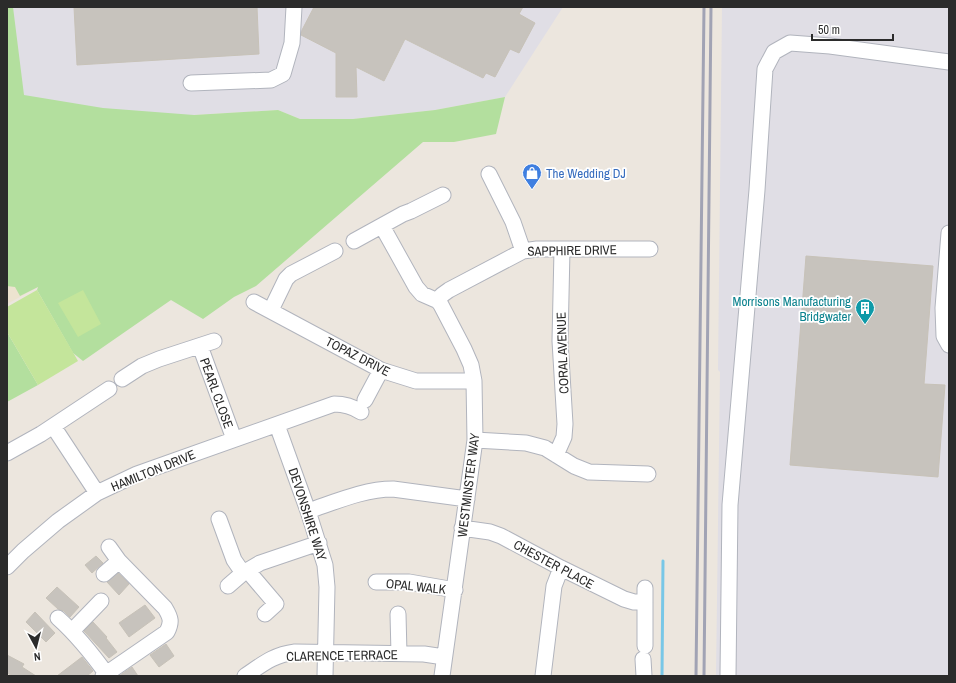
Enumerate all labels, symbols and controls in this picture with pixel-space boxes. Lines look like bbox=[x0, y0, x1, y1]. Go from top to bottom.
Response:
scale bar bbox=[812, 16, 893, 42]
text: 50 m bbox=[818, 22, 840, 38]
shop icon: The Wedding DJ bbox=[521, 162, 543, 190]
place label: The Wedding DJ bbox=[546, 165, 626, 182]
street label: SAPPHIRE DRIVE bbox=[527, 241, 617, 260]
place label: Morrisons Manufacturing Bridgwater bbox=[733, 293, 851, 325]
building icon: Morrisons Manufacturing Bridgwater bbox=[854, 297, 876, 325]
street label: CORAL AVENUE bbox=[553, 312, 572, 394]
street label: TOPAZ DRIVE bbox=[323, 333, 393, 380]
street label: PEARL CLOSE bbox=[196, 356, 237, 431]
street label: WESTMINSTER WAY bbox=[454, 432, 483, 538]
street label: HAMILTON DRIVE bbox=[108, 446, 198, 495]
street label: DEVONSHIRE WAY bbox=[285, 466, 331, 563]
street label: CHESTER PLACE bbox=[511, 536, 597, 593]
street label: OPAL WALK bbox=[385, 575, 447, 598]
north arrow bbox=[16, 627, 56, 667]
street label: CLARENCE TERRACE bbox=[286, 646, 398, 665]
text: N bbox=[33, 650, 41, 664]

